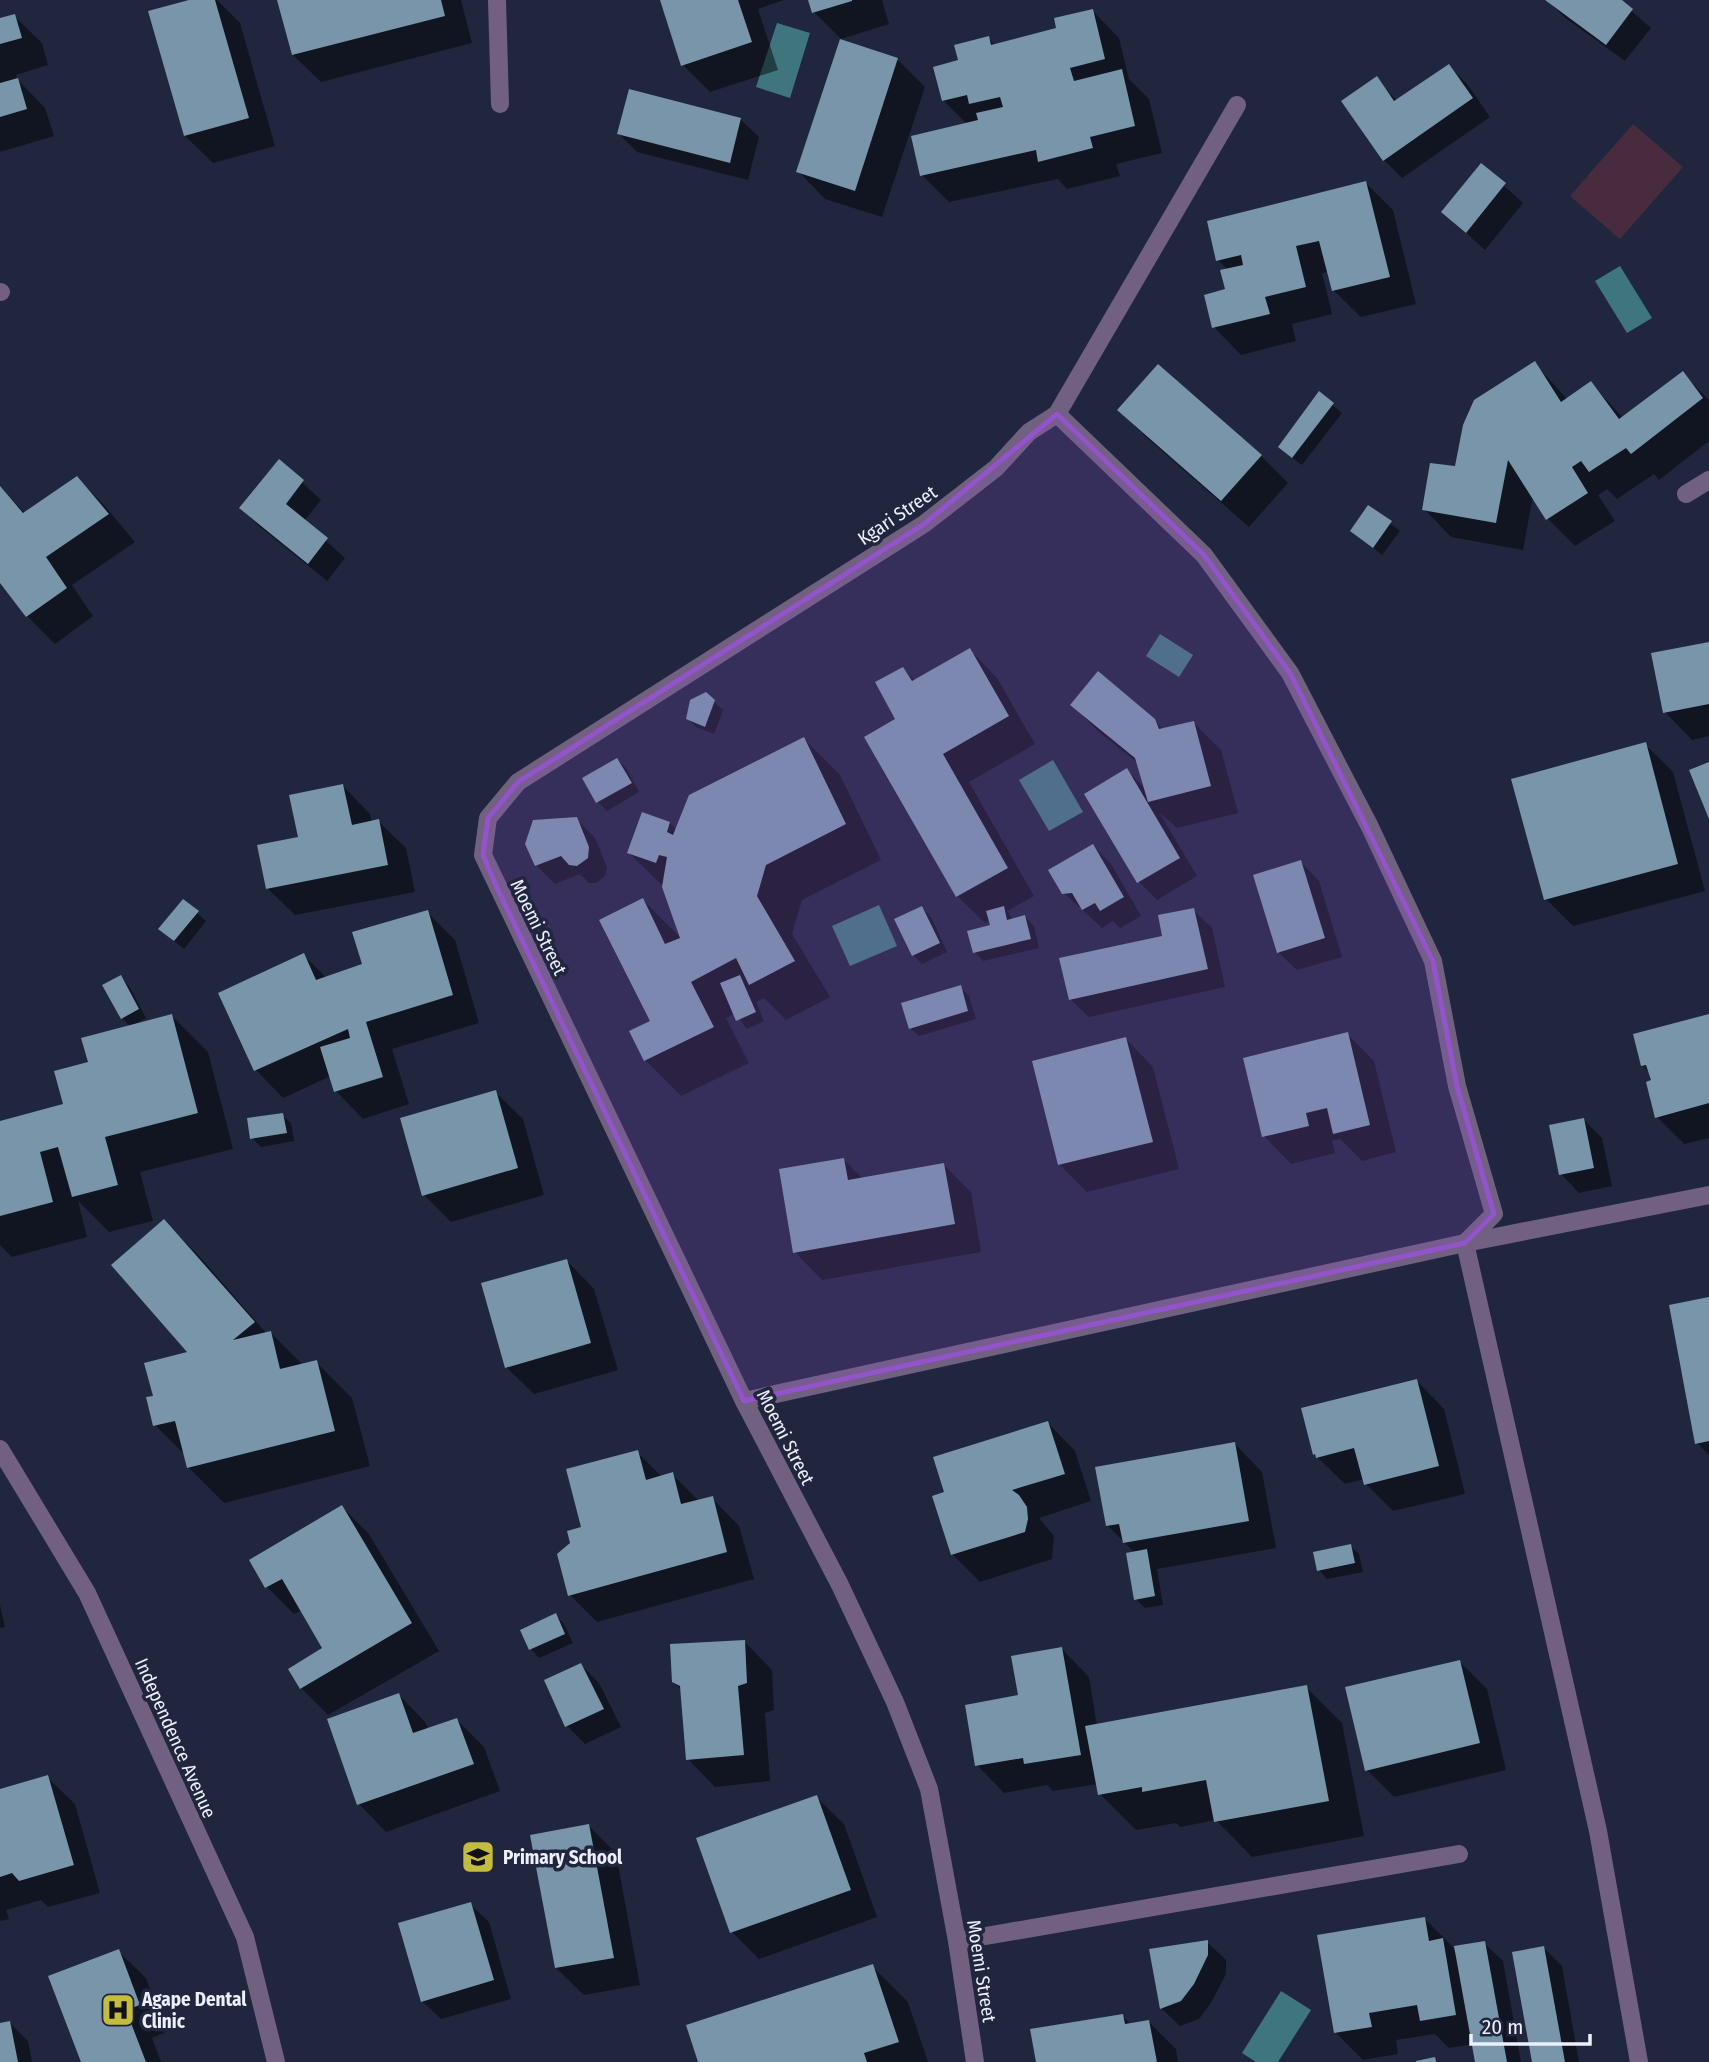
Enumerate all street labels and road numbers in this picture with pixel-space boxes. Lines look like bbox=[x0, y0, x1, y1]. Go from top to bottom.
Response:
street label: Kgari Street bbox=[853, 480, 942, 550]
street label: Moemi Street bbox=[506, 876, 572, 979]
street label: Moemi Street bbox=[752, 1386, 820, 1489]
street label: Independence Avenue bbox=[130, 1655, 221, 1822]
street label: Moemi Street bbox=[962, 1918, 1001, 2025]

